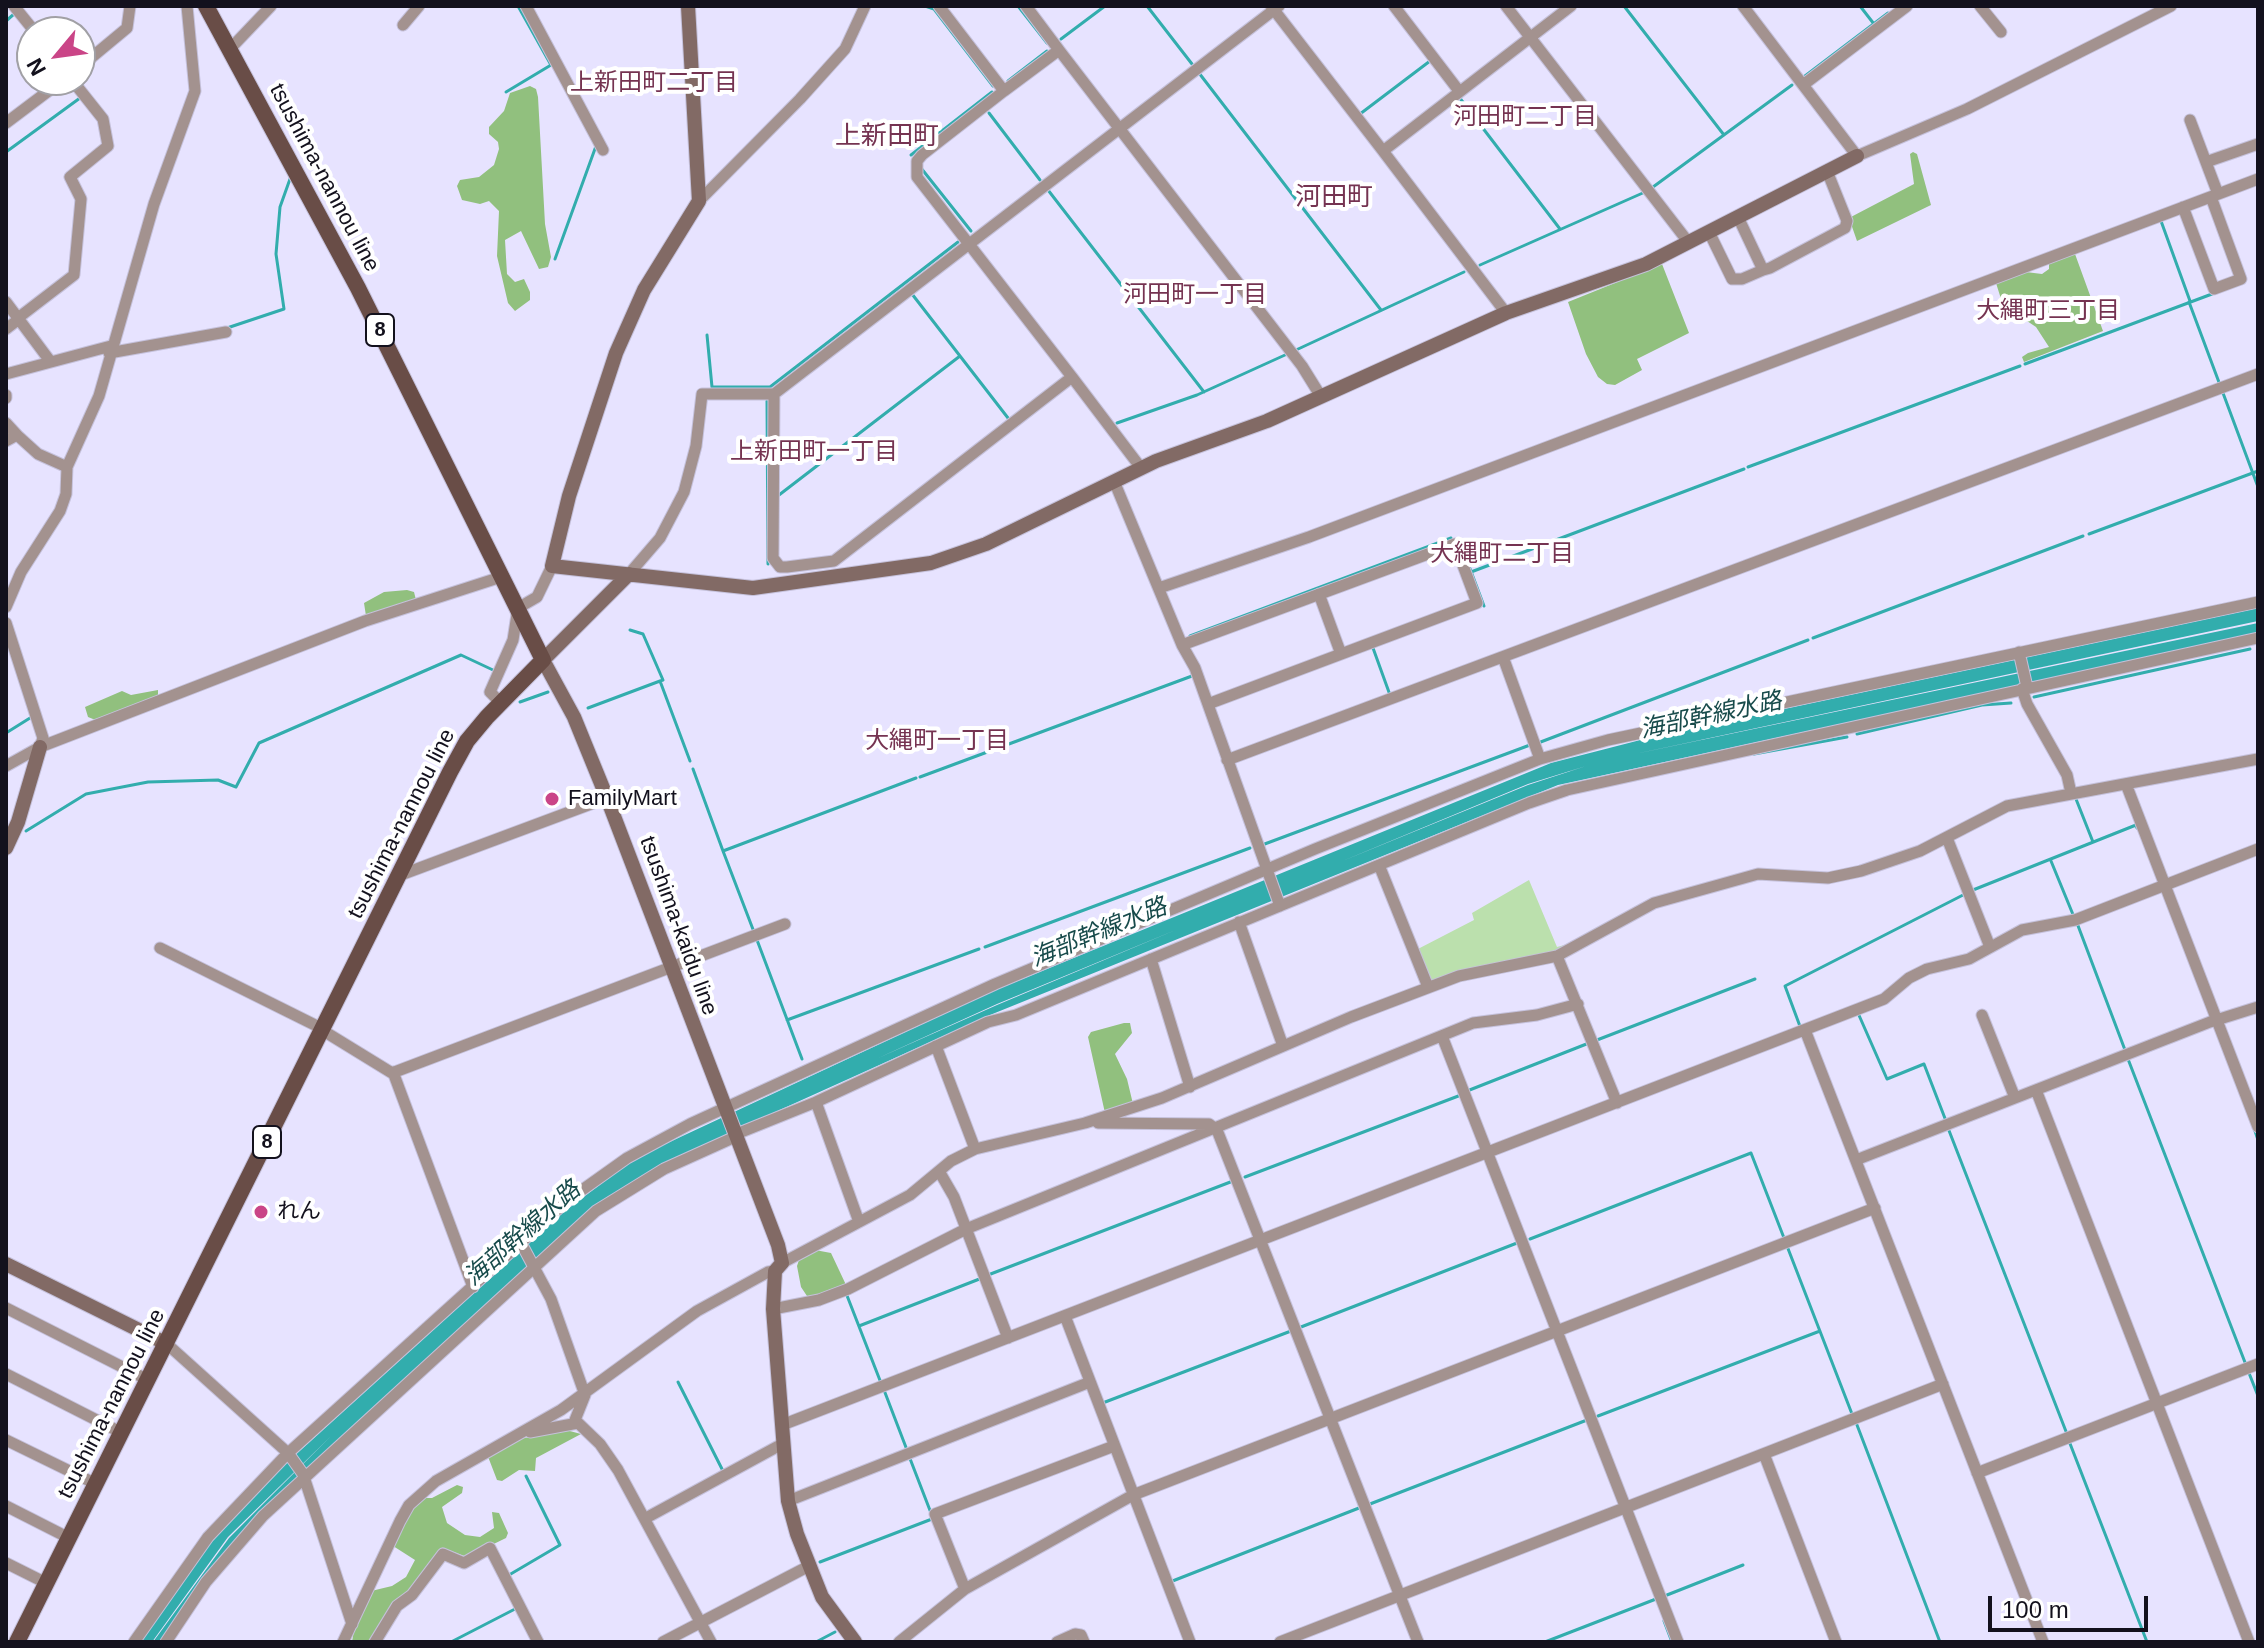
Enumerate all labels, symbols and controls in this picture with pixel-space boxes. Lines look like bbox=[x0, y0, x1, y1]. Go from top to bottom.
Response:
north arrow bbox=[16, 16, 96, 96]
text: N bbox=[22, 54, 51, 80]
district label: 上新田町二丁目 bbox=[570, 69, 738, 97]
street label: tsushima-nannou line bbox=[263, 79, 385, 277]
district label: 河田町二丁目 bbox=[1453, 103, 1597, 131]
district label: 上新田町 bbox=[835, 121, 939, 153]
district label: 河田町 bbox=[1295, 182, 1373, 214]
district label: 河田町一丁目 bbox=[1123, 281, 1267, 309]
district label: 大縄町三丁目 bbox=[1976, 297, 2120, 325]
road number: 8 bbox=[366, 314, 394, 346]
district label: 上新田町一丁目 bbox=[730, 438, 898, 466]
district label: 大縄町二丁目 bbox=[1430, 540, 1574, 568]
water label: 海部幹線水路 bbox=[1638, 687, 1784, 745]
street label: tsushima-nannou line bbox=[343, 725, 461, 923]
district label: 大縄町一丁目 bbox=[865, 727, 1009, 755]
place label: FamilyMart bbox=[568, 786, 677, 812]
marker: FamilyMart bbox=[543, 790, 561, 808]
street label: tsushima-kaidu line bbox=[633, 833, 723, 1019]
water label: 海部幹線水路 bbox=[1027, 893, 1171, 973]
road number: 8 bbox=[253, 1126, 281, 1158]
water label: 海部幹線水路 bbox=[459, 1176, 587, 1292]
place label: れん bbox=[277, 1199, 321, 1225]
marker: れん bbox=[252, 1203, 270, 1221]
street label: tsushima-nannou line bbox=[53, 1305, 171, 1503]
scale bar bbox=[1992, 1580, 2152, 1630]
text: 100 m bbox=[2002, 1596, 2069, 1623]

